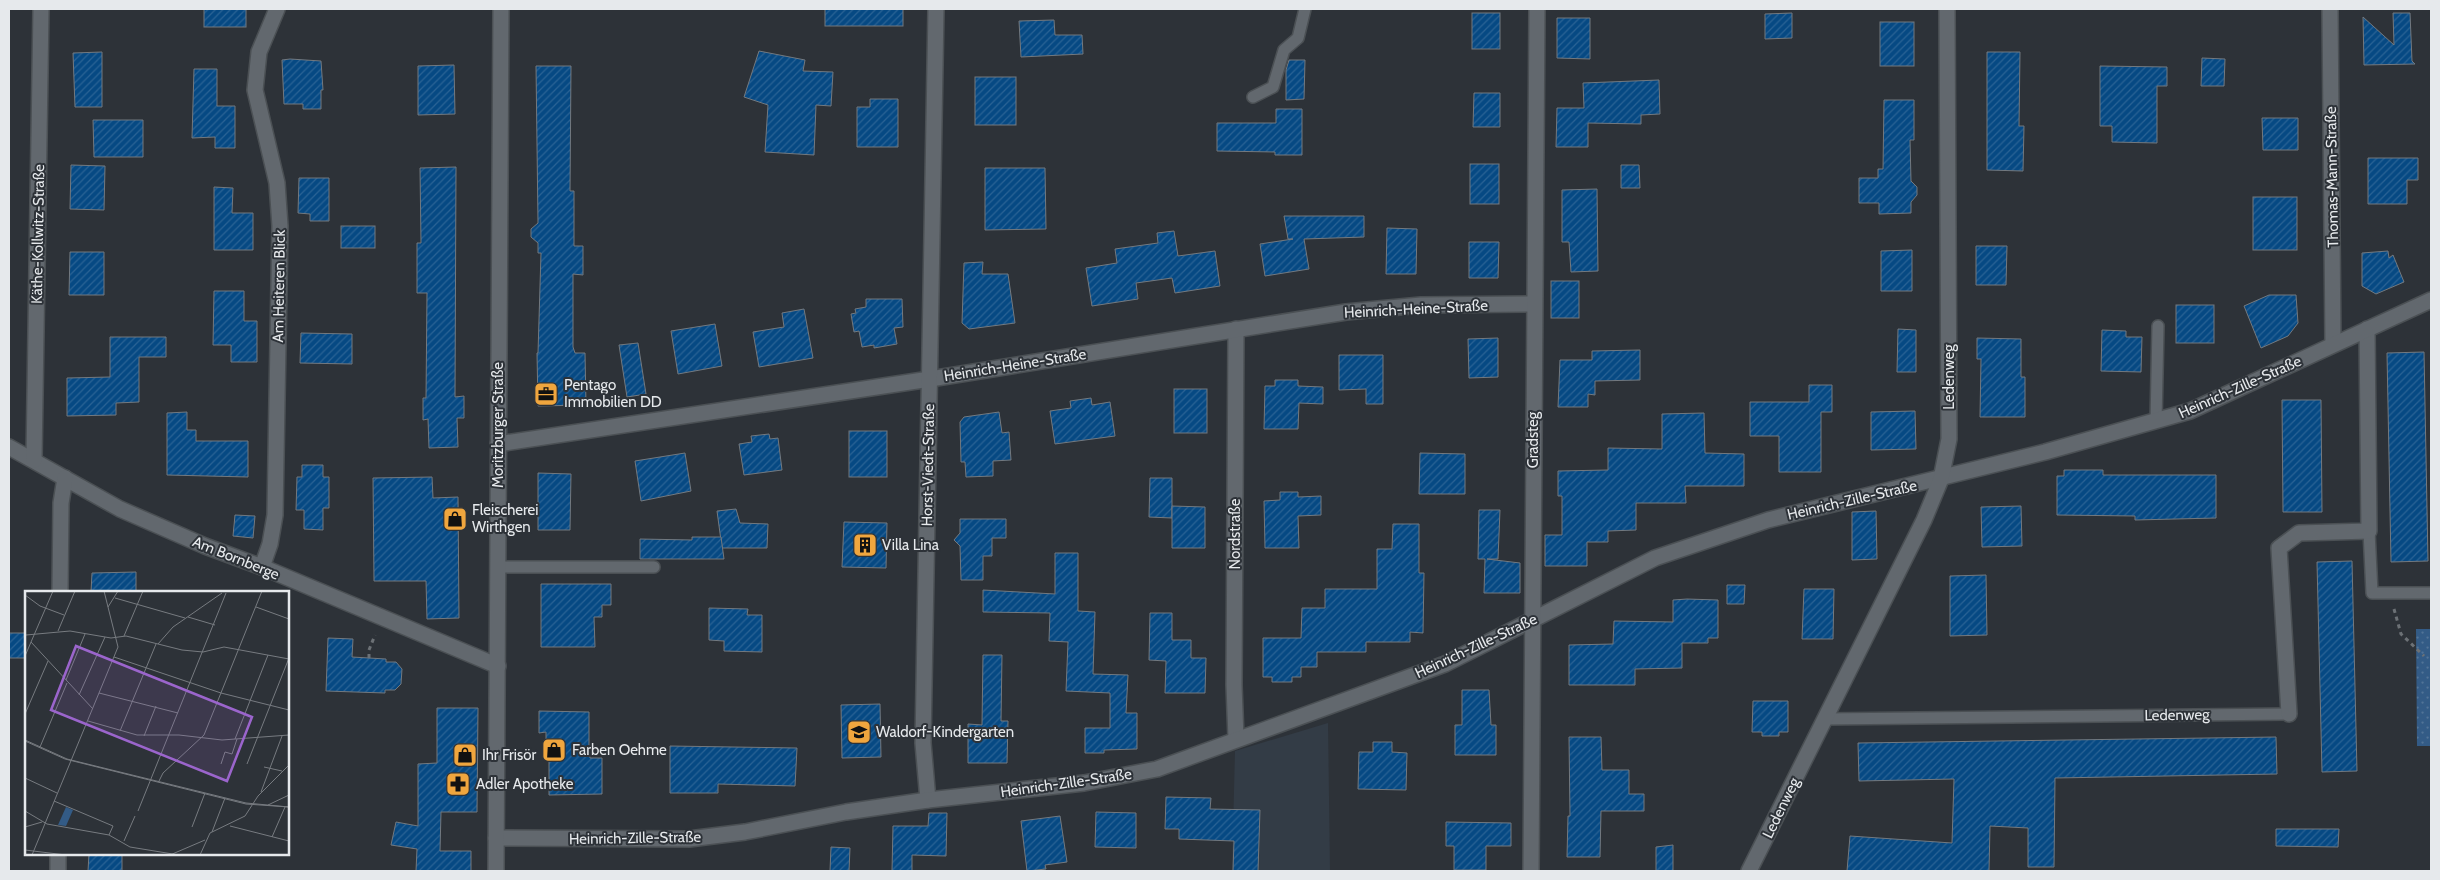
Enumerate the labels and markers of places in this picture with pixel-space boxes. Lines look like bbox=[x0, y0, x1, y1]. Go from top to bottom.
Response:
place label: Pentago Immobilien DD bbox=[564, 376, 662, 411]
office icon: Pentago Immobilien DD bbox=[533, 381, 559, 407]
place label: Fleischerei Wirthgen bbox=[472, 501, 538, 536]
shop icon: Fleischerei Wirthgen bbox=[442, 506, 468, 532]
building icon: Villa Lina bbox=[852, 532, 878, 558]
place label: Villa Lina bbox=[882, 536, 940, 554]
school or university icon: Waldorf-Kindergarten bbox=[846, 719, 872, 745]
place label: Waldorf-Kindergarten bbox=[876, 723, 1014, 741]
shop icon: Farben Oehme bbox=[541, 737, 567, 763]
place label: Farben Oehme bbox=[572, 741, 667, 759]
shop icon: Ihr Frisör bbox=[452, 742, 478, 768]
place label: Ihr Frisör bbox=[482, 746, 536, 764]
pharmacy icon: Adler Apotheke bbox=[445, 771, 471, 797]
place label: Adler Apotheke bbox=[476, 775, 574, 793]

